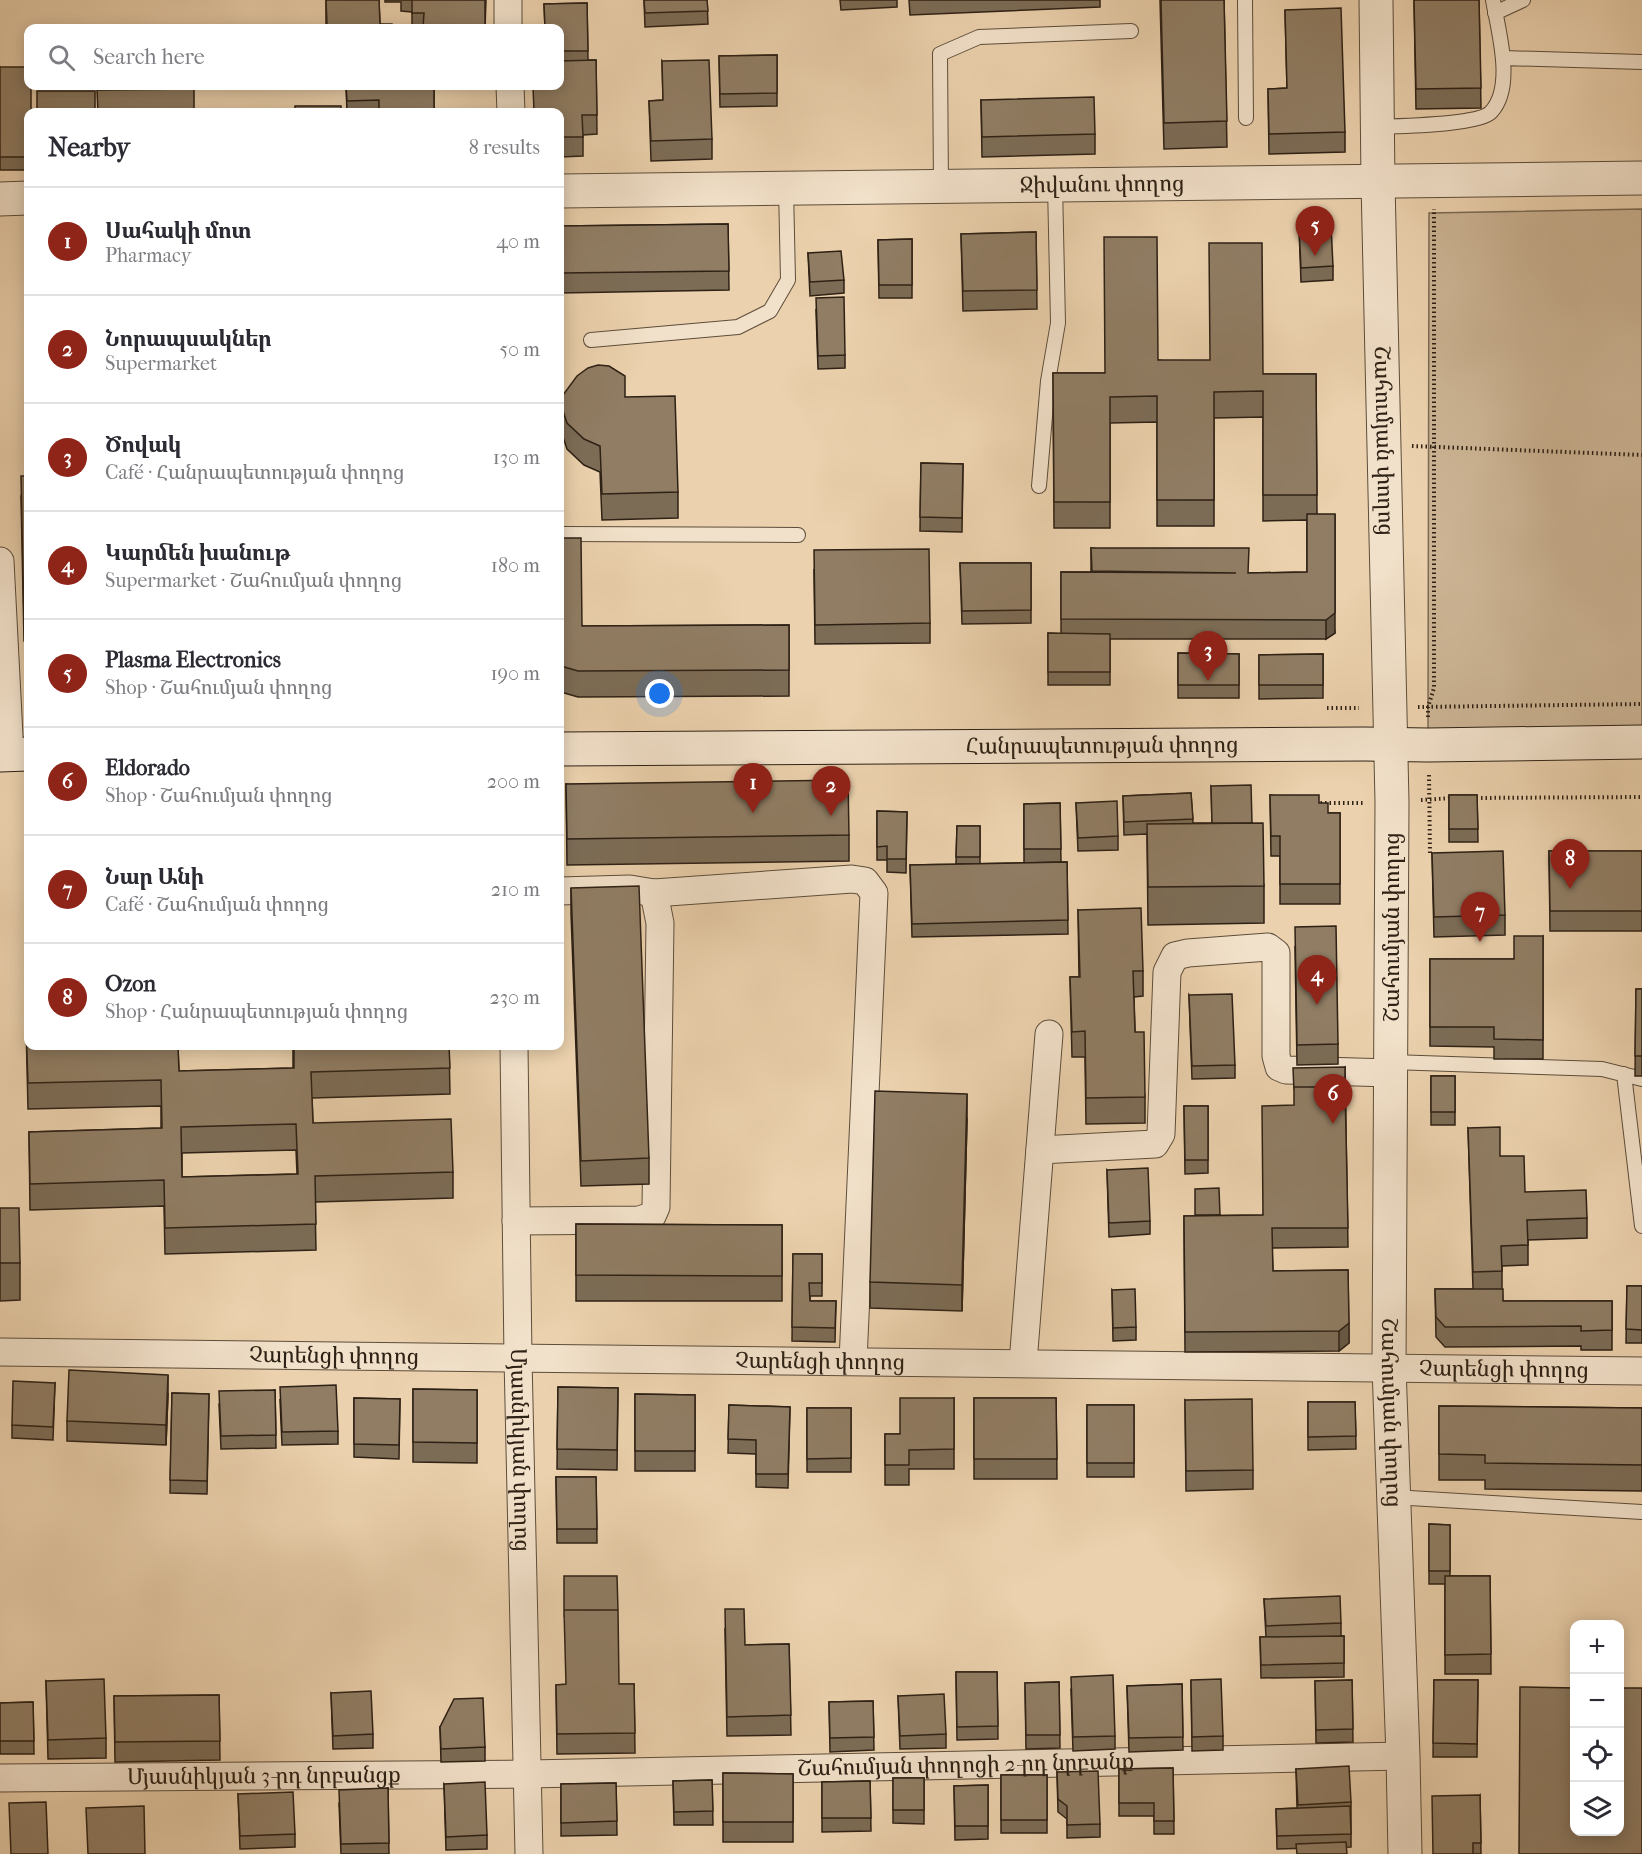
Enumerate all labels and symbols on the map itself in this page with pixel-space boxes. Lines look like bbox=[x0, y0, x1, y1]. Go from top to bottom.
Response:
street label: Ջիվանու փողոց bbox=[1019, 170, 1185, 198]
pin: 5 bbox=[1296, 206, 1334, 256]
street label: Շահումյան փողոց bbox=[1369, 346, 1399, 536]
pin: 3 bbox=[1188, 632, 1228, 681]
your location bbox=[645, 679, 674, 708]
street label: Հանրապետության փողոց bbox=[966, 732, 1238, 759]
pin: 1 bbox=[734, 764, 772, 813]
pin: 2 bbox=[812, 766, 850, 816]
street label: Շահումյան փողոց bbox=[1379, 832, 1405, 1022]
pin: 8 bbox=[1550, 840, 1590, 889]
pin: 7 bbox=[1460, 892, 1500, 942]
pin: 4 bbox=[1298, 956, 1336, 1005]
pin: 6 bbox=[1314, 1074, 1352, 1124]
street label: Շահումյան փողոց bbox=[1376, 1318, 1407, 1508]
street label: Չարենցի փողոց bbox=[249, 1342, 419, 1370]
street label: Մյասնիկյան փողոց bbox=[505, 1348, 535, 1552]
street label: Չարենցի փողոց bbox=[735, 1348, 905, 1375]
street label: Չարենցի փողոց bbox=[1419, 1355, 1589, 1383]
street label: Շահումյան փողոցի 2-րդ նրբանք bbox=[797, 1749, 1134, 1781]
street label: Մյասնիկյան 3-րդ նրբանցք bbox=[127, 1762, 401, 1790]

